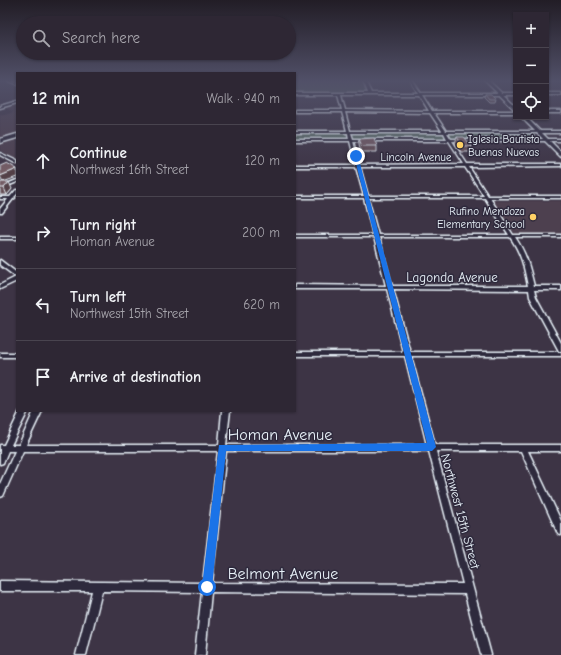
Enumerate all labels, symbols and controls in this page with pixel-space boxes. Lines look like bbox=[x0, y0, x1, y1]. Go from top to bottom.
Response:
map controls bbox=[513, 12, 549, 120]
button: + bbox=[513, 12, 549, 48]
search box bbox=[16, 16, 296, 60]
icon: search bbox=[30, 27, 52, 49]
text: Search here bbox=[62, 29, 140, 47]
button: − bbox=[513, 48, 549, 84]
button: locate bbox=[513, 84, 549, 120]
text: 12 min bbox=[32, 89, 80, 108]
text: Walk · 940 m bbox=[207, 91, 280, 106]
place label: Iglesia Bautista Buenas Nuevas bbox=[468, 133, 539, 159]
marker: Iglesia Bautista Buenas Nuevas bbox=[455, 140, 465, 150]
text: Continue bbox=[70, 144, 127, 162]
route end bbox=[347, 147, 365, 165]
icon: ahead bbox=[32, 150, 54, 172]
street label: Lincoln Avenue bbox=[381, 151, 452, 164]
text: 120 m bbox=[245, 153, 280, 168]
text: Northwest 16th Street bbox=[70, 162, 189, 177]
place label: Rufino Mendoza Elementary School bbox=[437, 205, 525, 231]
marker: Rufino Mendoza Elementary School bbox=[528, 212, 538, 222]
text: Turn right bbox=[70, 216, 136, 234]
icon: right bbox=[32, 222, 54, 244]
text: 200 m bbox=[242, 225, 280, 240]
text: Homan Avenue bbox=[70, 234, 155, 249]
street label: Lagonda Avenue bbox=[406, 270, 498, 285]
text: Turn left bbox=[70, 288, 126, 306]
icon: left bbox=[32, 294, 54, 316]
text: 620 m bbox=[243, 297, 280, 312]
text: Northwest 15th Street bbox=[70, 306, 189, 321]
icon: arrive bbox=[32, 366, 54, 388]
text: Arrive at destination bbox=[70, 368, 201, 386]
street label: Homan Avenue bbox=[228, 426, 332, 444]
street label: Northwest 15th Street bbox=[438, 452, 483, 572]
street label: Belmont Avenue bbox=[228, 565, 338, 583]
route start bbox=[198, 578, 216, 596]

